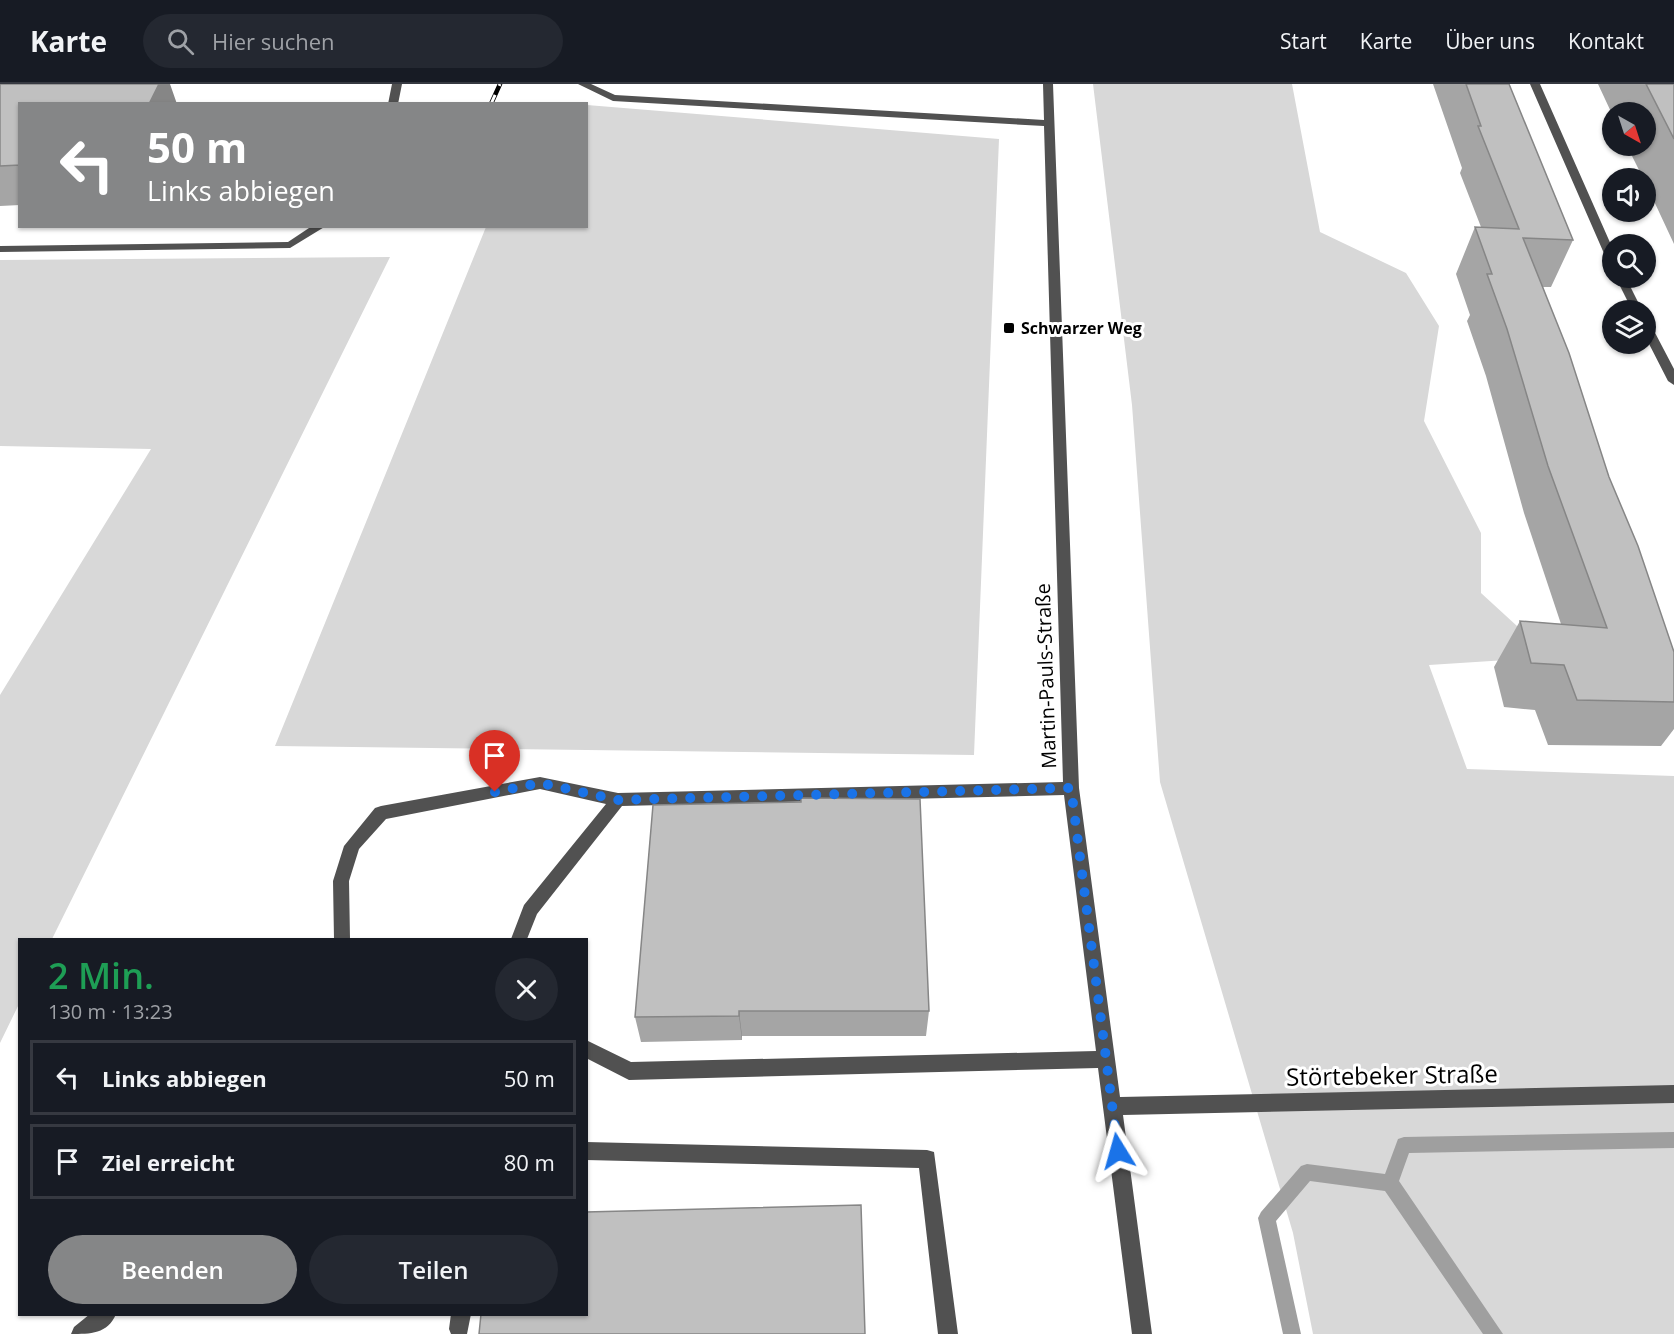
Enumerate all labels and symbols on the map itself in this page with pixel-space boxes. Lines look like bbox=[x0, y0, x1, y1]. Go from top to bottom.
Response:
north arrow bbox=[1602, 102, 1656, 156]
place label: Schwarzer Weg bbox=[1021, 317, 1142, 339]
marker: Schwarzer Weg bbox=[1002, 321, 1016, 335]
street label: Martin-Pauls-Straße bbox=[1029, 583, 1062, 769]
pin bbox=[469, 730, 520, 792]
street label: Störtebeker Straße bbox=[1286, 1056, 1498, 1093]
position arrow bbox=[1086, 1119, 1150, 1183]

